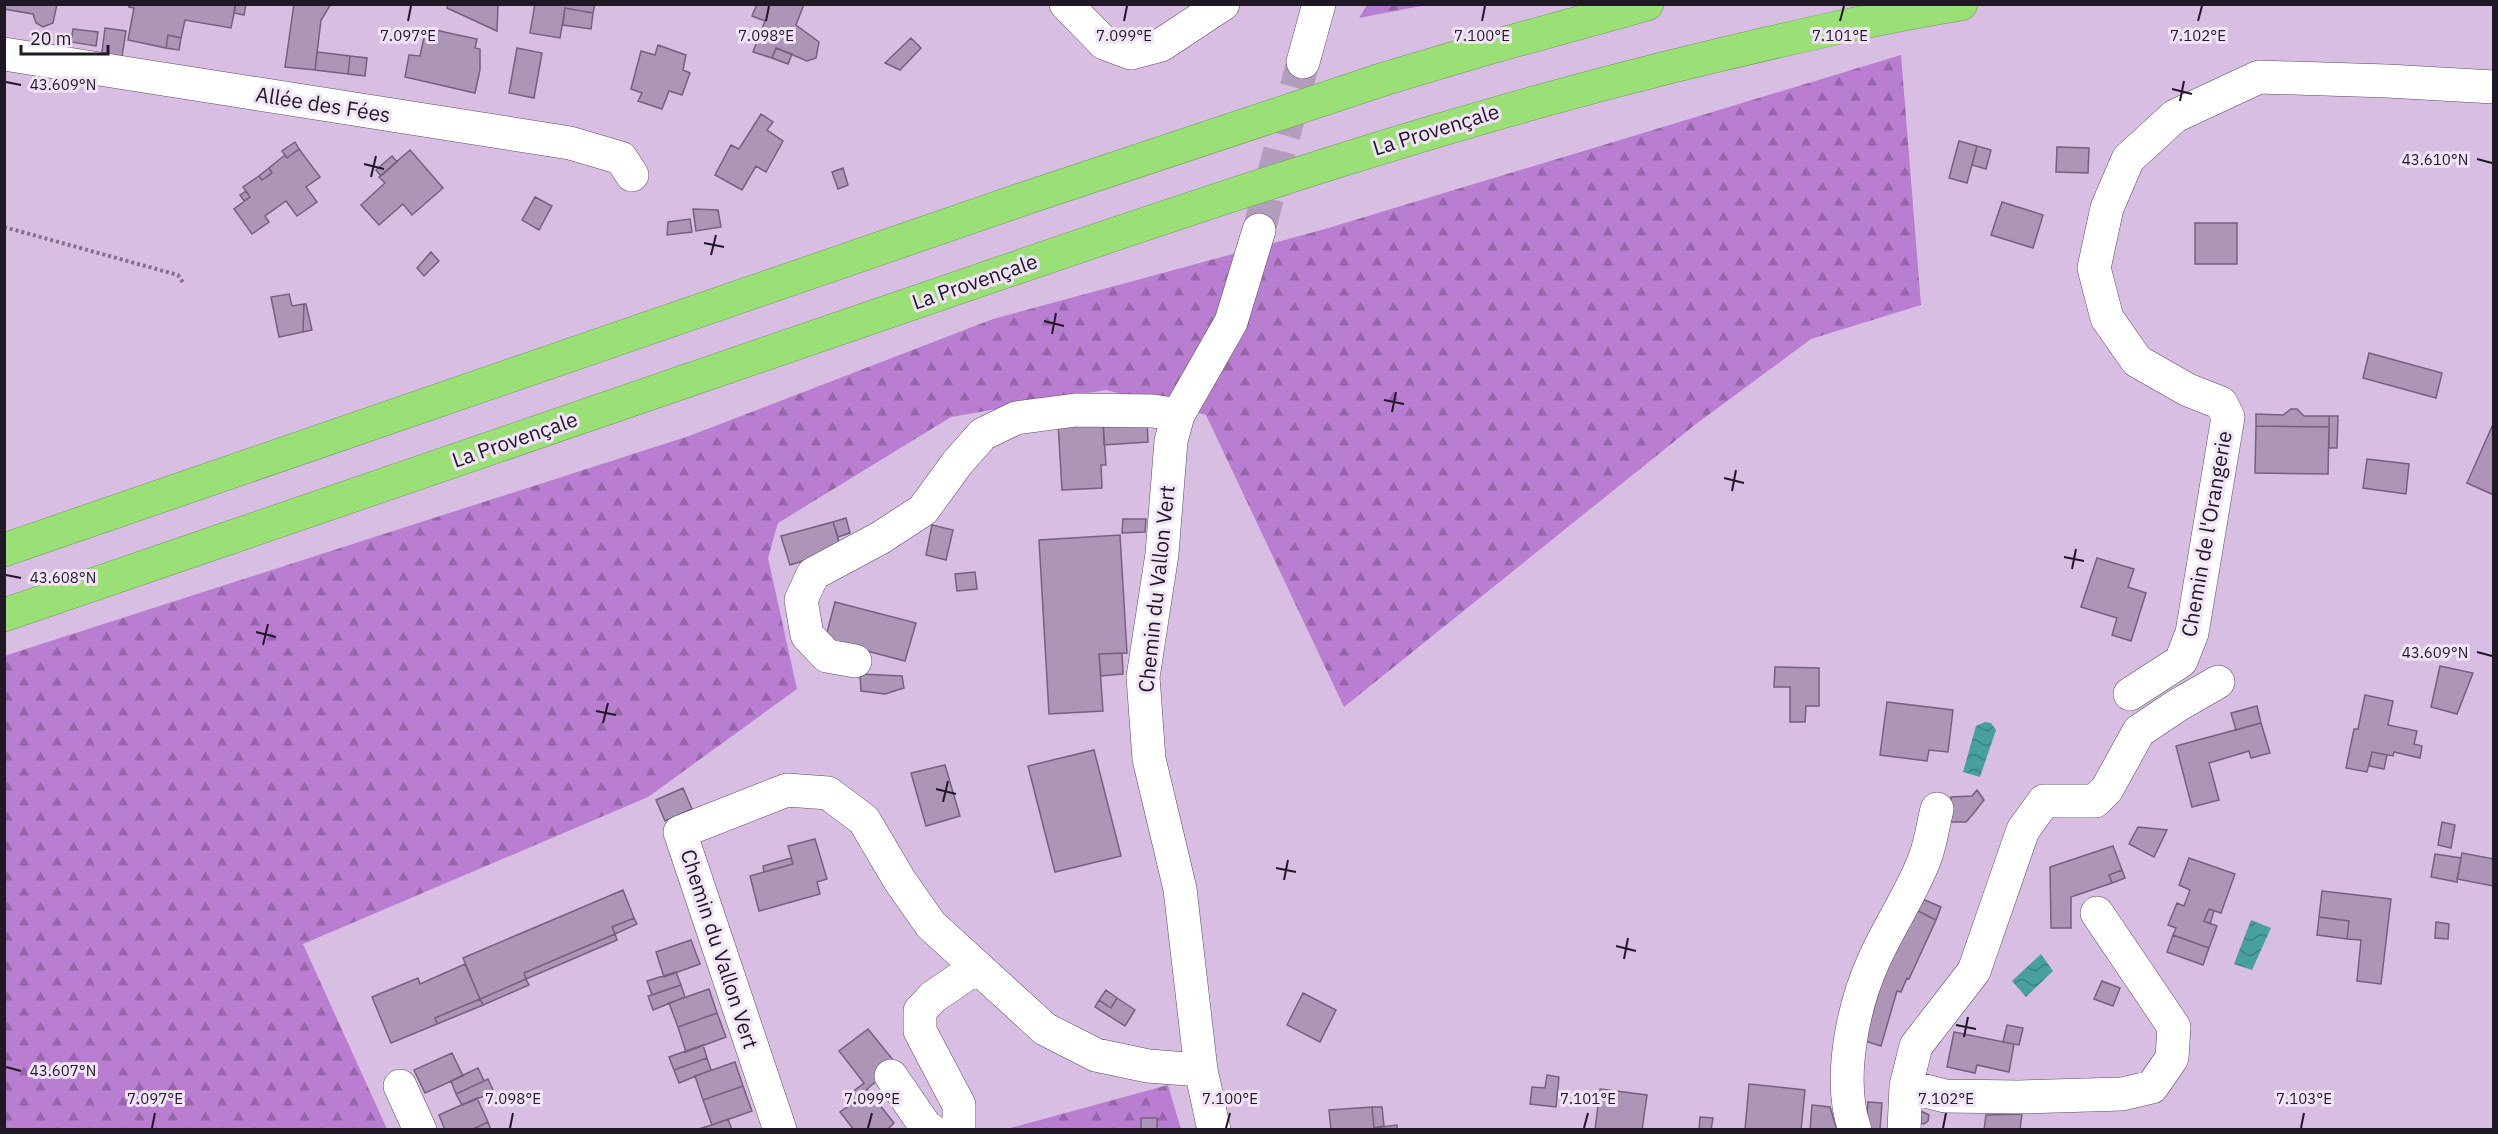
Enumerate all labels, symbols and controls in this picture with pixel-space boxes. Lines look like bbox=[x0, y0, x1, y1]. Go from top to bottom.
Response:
scale bar bbox=[21, 18, 108, 56]
text: 7.097°E bbox=[380, 26, 436, 45]
text: 7.098°E bbox=[738, 26, 794, 45]
text: 7.099°E bbox=[1096, 26, 1152, 45]
text: 7.100°E bbox=[1454, 26, 1510, 45]
text: 7.101°E bbox=[1812, 26, 1868, 45]
text: 7.102°E bbox=[2170, 26, 2226, 45]
text: 20 m bbox=[30, 27, 72, 50]
text: 43.609°N bbox=[30, 75, 96, 94]
street label: Allée des Fées bbox=[254, 80, 393, 128]
street label: La Provençale bbox=[1369, 97, 1502, 162]
text: 43.610°N bbox=[2402, 150, 2468, 169]
street label: La Provençale bbox=[908, 246, 1041, 316]
street label: La Provençale bbox=[448, 404, 581, 474]
street label: Chemin de l'Orangerie bbox=[2174, 429, 2238, 639]
street label: Chemin du Vallon Vert bbox=[1131, 484, 1181, 694]
text: 43.608°N bbox=[30, 568, 96, 587]
text: 43.609°N bbox=[2402, 643, 2468, 662]
street label: Chemin du Vallon Vert bbox=[674, 845, 765, 1052]
text: 43.607°N bbox=[30, 1061, 96, 1080]
text: 7.097°E bbox=[127, 1089, 183, 1108]
text: 7.098°E bbox=[485, 1089, 541, 1108]
text: 7.099°E bbox=[844, 1089, 900, 1108]
text: 7.100°E bbox=[1202, 1089, 1258, 1108]
text: 7.101°E bbox=[1560, 1089, 1616, 1108]
text: 7.102°E bbox=[1918, 1089, 1974, 1108]
text: 7.103°E bbox=[2276, 1089, 2332, 1108]

